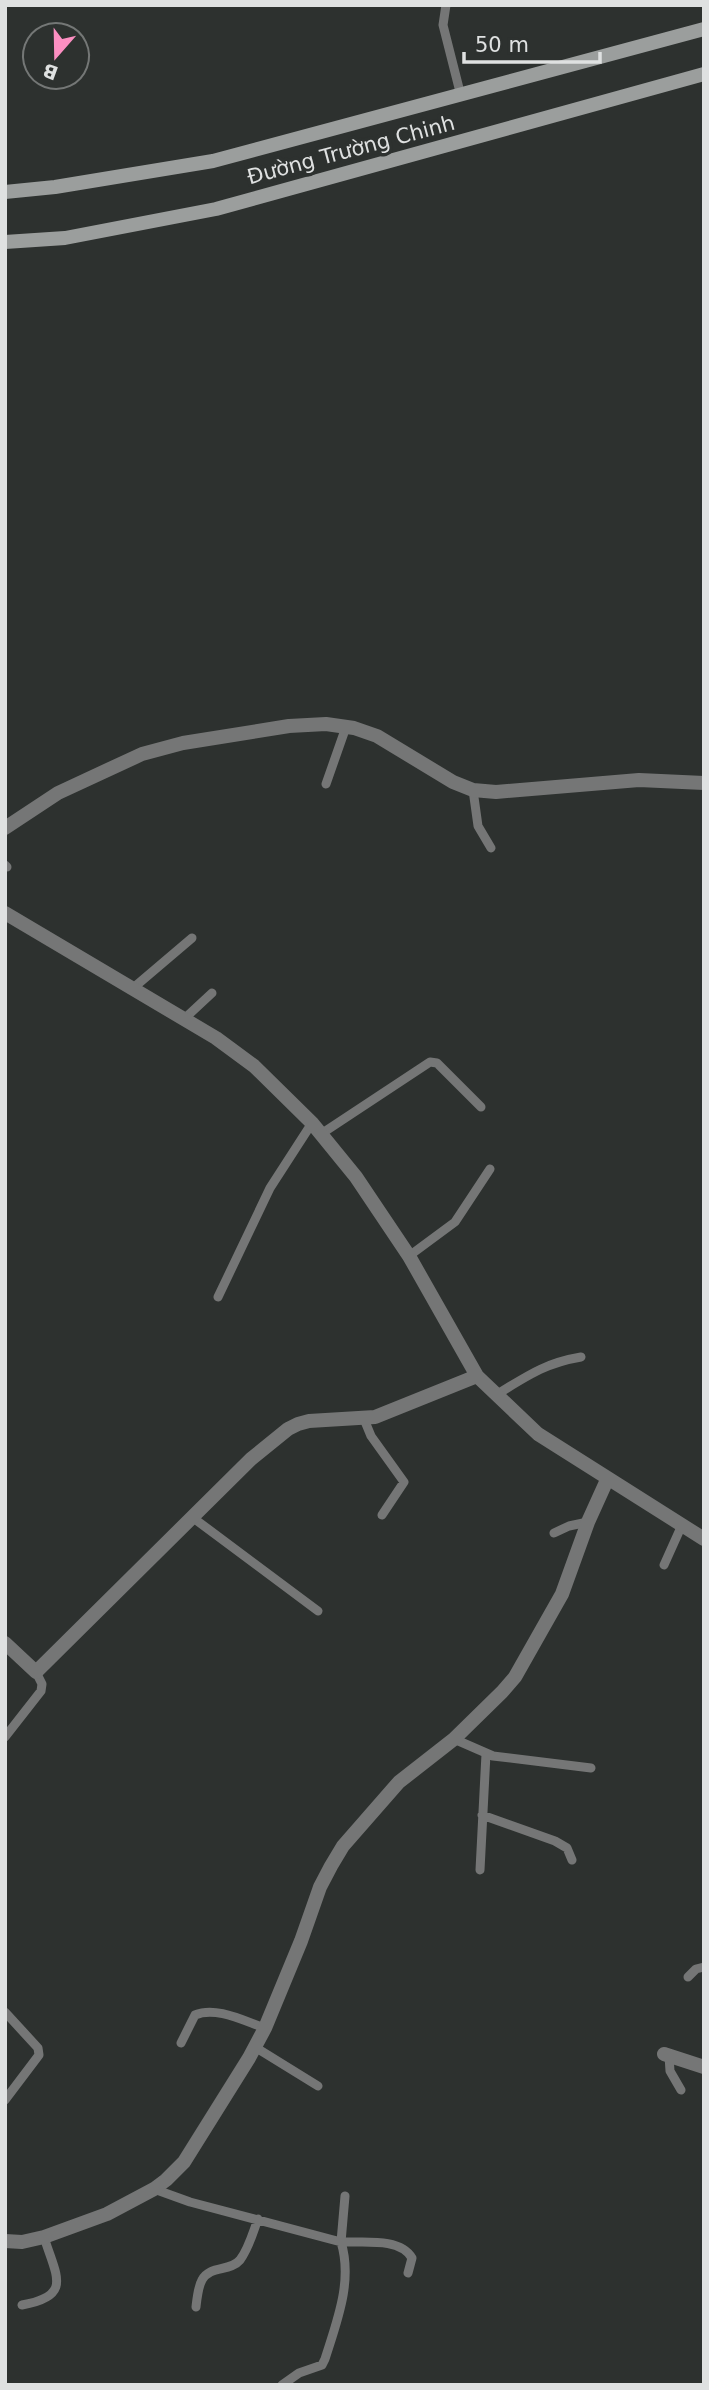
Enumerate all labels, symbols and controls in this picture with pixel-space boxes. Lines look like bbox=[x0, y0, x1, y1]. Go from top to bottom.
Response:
north arrow bbox=[21, 21, 91, 91]
scale bar bbox=[464, 21, 600, 65]
text: 50 m bbox=[475, 33, 529, 57]
text: B bbox=[40, 59, 61, 85]
street label: Đường Trường Chinh bbox=[245, 111, 457, 189]

